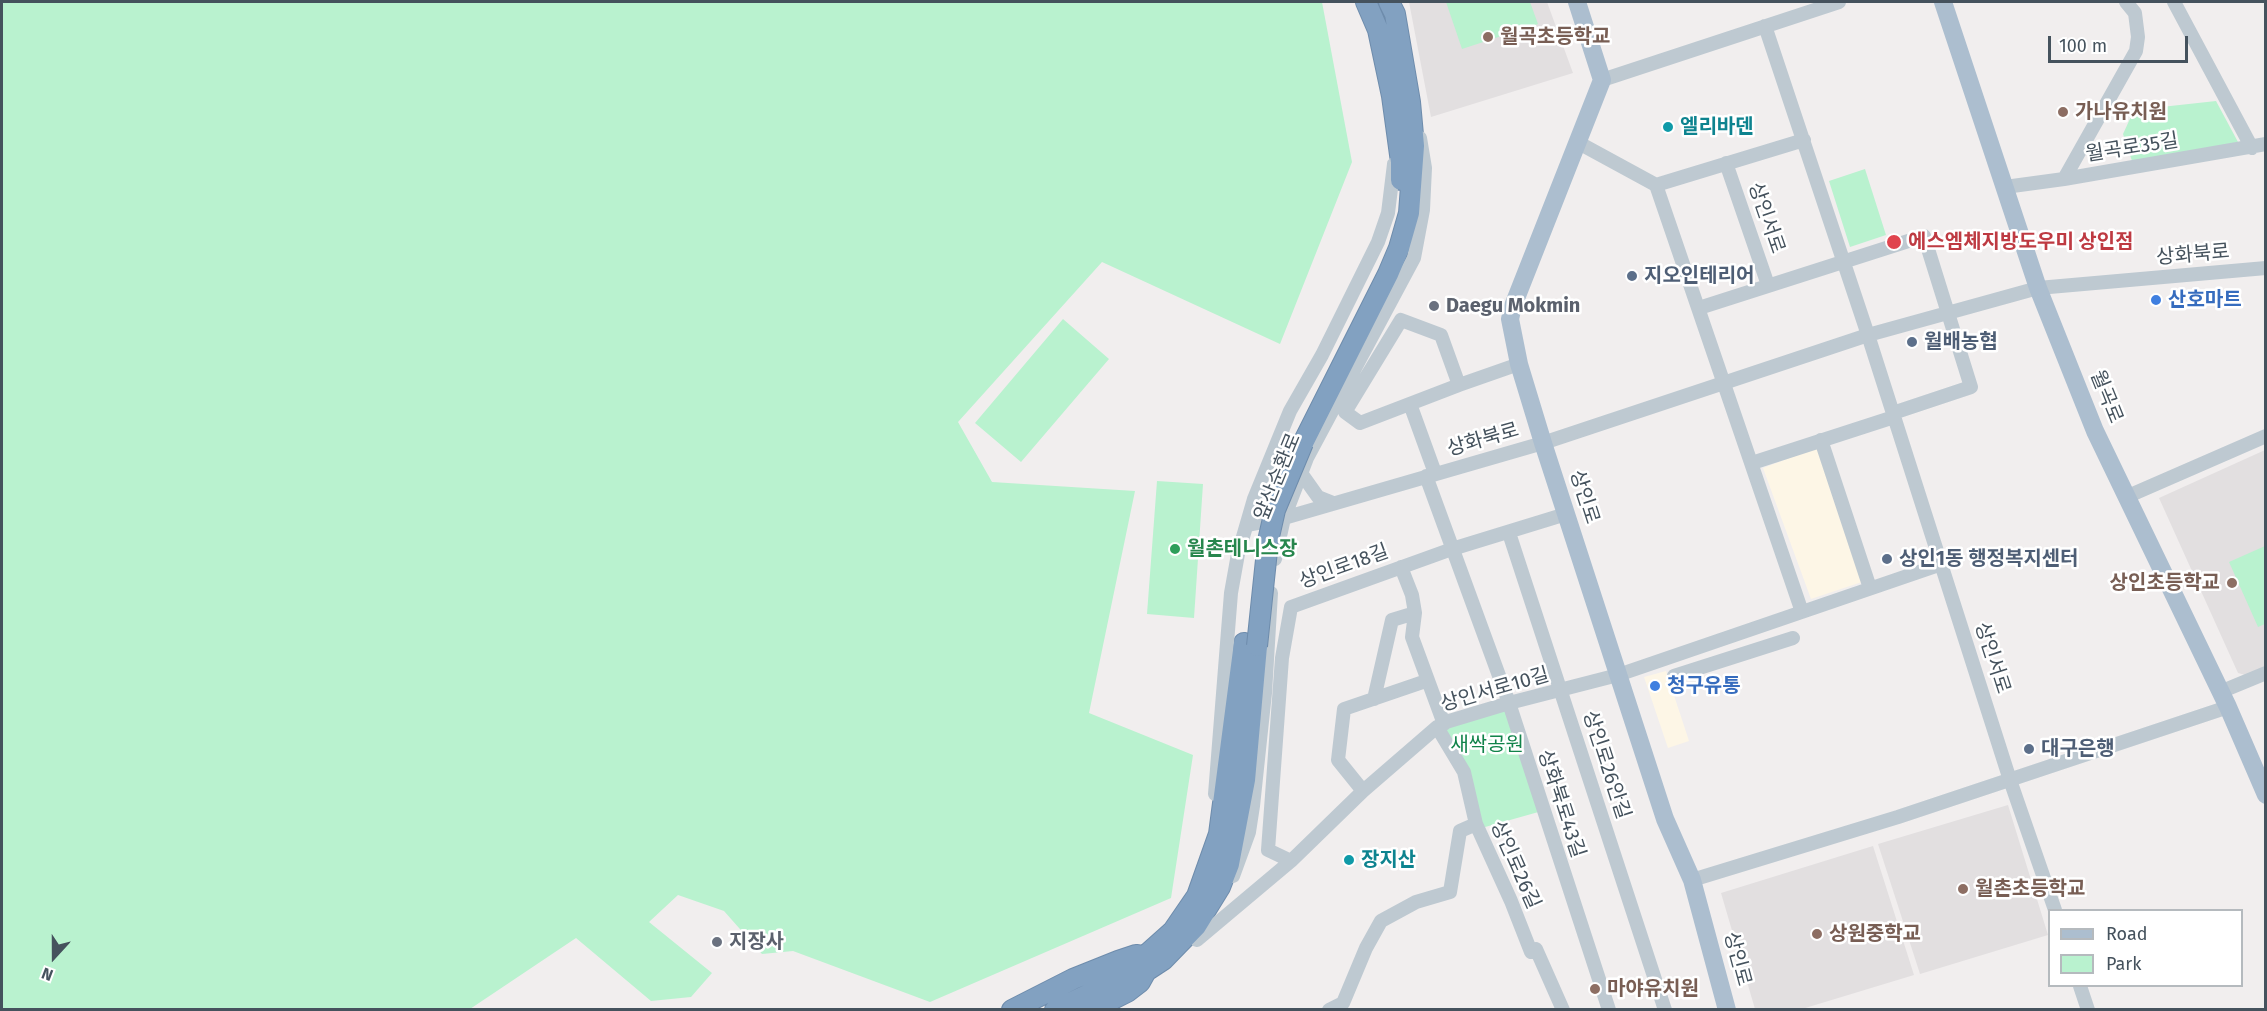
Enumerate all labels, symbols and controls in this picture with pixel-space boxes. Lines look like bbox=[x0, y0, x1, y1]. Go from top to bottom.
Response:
scale bar bbox=[2051, 24, 2190, 62]
place label: 월곡초등학교 bbox=[1500, 25, 1610, 49]
marker: 월곡초등학교 bbox=[1481, 30, 1495, 44]
text: 100 m bbox=[2059, 35, 2107, 57]
place label: 가나유치원 bbox=[2075, 100, 2167, 124]
marker: 가나유치원 bbox=[2056, 105, 2070, 119]
place label: 엘리바덴 bbox=[1680, 115, 1754, 139]
marker: 엘리바덴 bbox=[1661, 120, 1675, 134]
street label: 월곡로35길 bbox=[2084, 129, 2180, 167]
street label: 상인서로 bbox=[1743, 179, 1789, 257]
place label: 에스엠체지방도우미 상인점 bbox=[1908, 230, 2134, 254]
marker: 에스엠체지방도우미 상인점 bbox=[1885, 233, 1903, 251]
street label: 상화북로 bbox=[2155, 240, 2231, 270]
place label: 지오인테리어 bbox=[1644, 264, 1754, 288]
marker: 지오인테리어 bbox=[1625, 269, 1639, 283]
place label: 산호마트 bbox=[2168, 288, 2242, 312]
marker: 산호마트 bbox=[2149, 293, 2163, 307]
place label: Daegu Mokmin bbox=[1446, 294, 1580, 318]
marker: Daegu Mokmin bbox=[1427, 299, 1441, 313]
place label: 월배농협 bbox=[1924, 330, 1998, 354]
marker: 월배농협 bbox=[1905, 335, 1919, 349]
street label: 월곡로 bbox=[2085, 367, 2127, 427]
street label: 상화북로 bbox=[1444, 418, 1522, 462]
street label: 앞산순환로 bbox=[1250, 430, 1306, 524]
street label: 상인로 bbox=[1564, 467, 1604, 527]
place label: 월촌테니스장 bbox=[1187, 537, 1297, 561]
street label: 상인로18길 bbox=[1296, 540, 1392, 594]
marker: 월촌테니스장 bbox=[1168, 542, 1182, 556]
place label: 상인1동 행정복지센터 bbox=[1899, 547, 2079, 571]
marker: 상인1동 행정복지센터 bbox=[1880, 552, 1894, 566]
place label: 상인초등학교 bbox=[2110, 571, 2220, 595]
marker: 상인초등학교 bbox=[2225, 576, 2239, 590]
street label: 상인서로 bbox=[1969, 619, 2015, 697]
street label: 상인서로10길 bbox=[1438, 663, 1552, 717]
place label: 청구유통 bbox=[1667, 674, 1741, 698]
marker: 청구유통 bbox=[1648, 679, 1662, 693]
street label: 상인로26안길 bbox=[1577, 708, 1635, 822]
park label: 새싹공원 bbox=[1450, 733, 1524, 757]
place label: 대구은행 bbox=[2041, 737, 2115, 761]
marker: 대구은행 bbox=[2022, 742, 2036, 756]
street label: 상화북로43길 bbox=[1532, 747, 1590, 861]
street label: 상인로26길 bbox=[1485, 817, 1545, 913]
place label: 장지산 bbox=[1361, 848, 1416, 872]
marker: 장지산 bbox=[1342, 853, 1356, 867]
place label: 월촌초등학교 bbox=[1975, 877, 2085, 901]
marker: 월촌초등학교 bbox=[1956, 882, 1970, 896]
legend bbox=[2048, 909, 2243, 987]
place label: 상원중학교 bbox=[1829, 922, 1921, 946]
text: Road bbox=[2106, 923, 2148, 945]
north arrow bbox=[24, 927, 84, 987]
marker: 상원중학교 bbox=[1810, 927, 1824, 941]
street label: 상인로 bbox=[1718, 929, 1756, 989]
place label: 지장사 bbox=[729, 930, 784, 954]
marker: 지장사 bbox=[710, 935, 724, 949]
text: Park bbox=[2106, 953, 2141, 975]
text: N bbox=[39, 964, 56, 985]
place label: 마야유치원 bbox=[1607, 977, 1699, 1001]
marker: 마야유치원 bbox=[1588, 982, 1602, 996]

